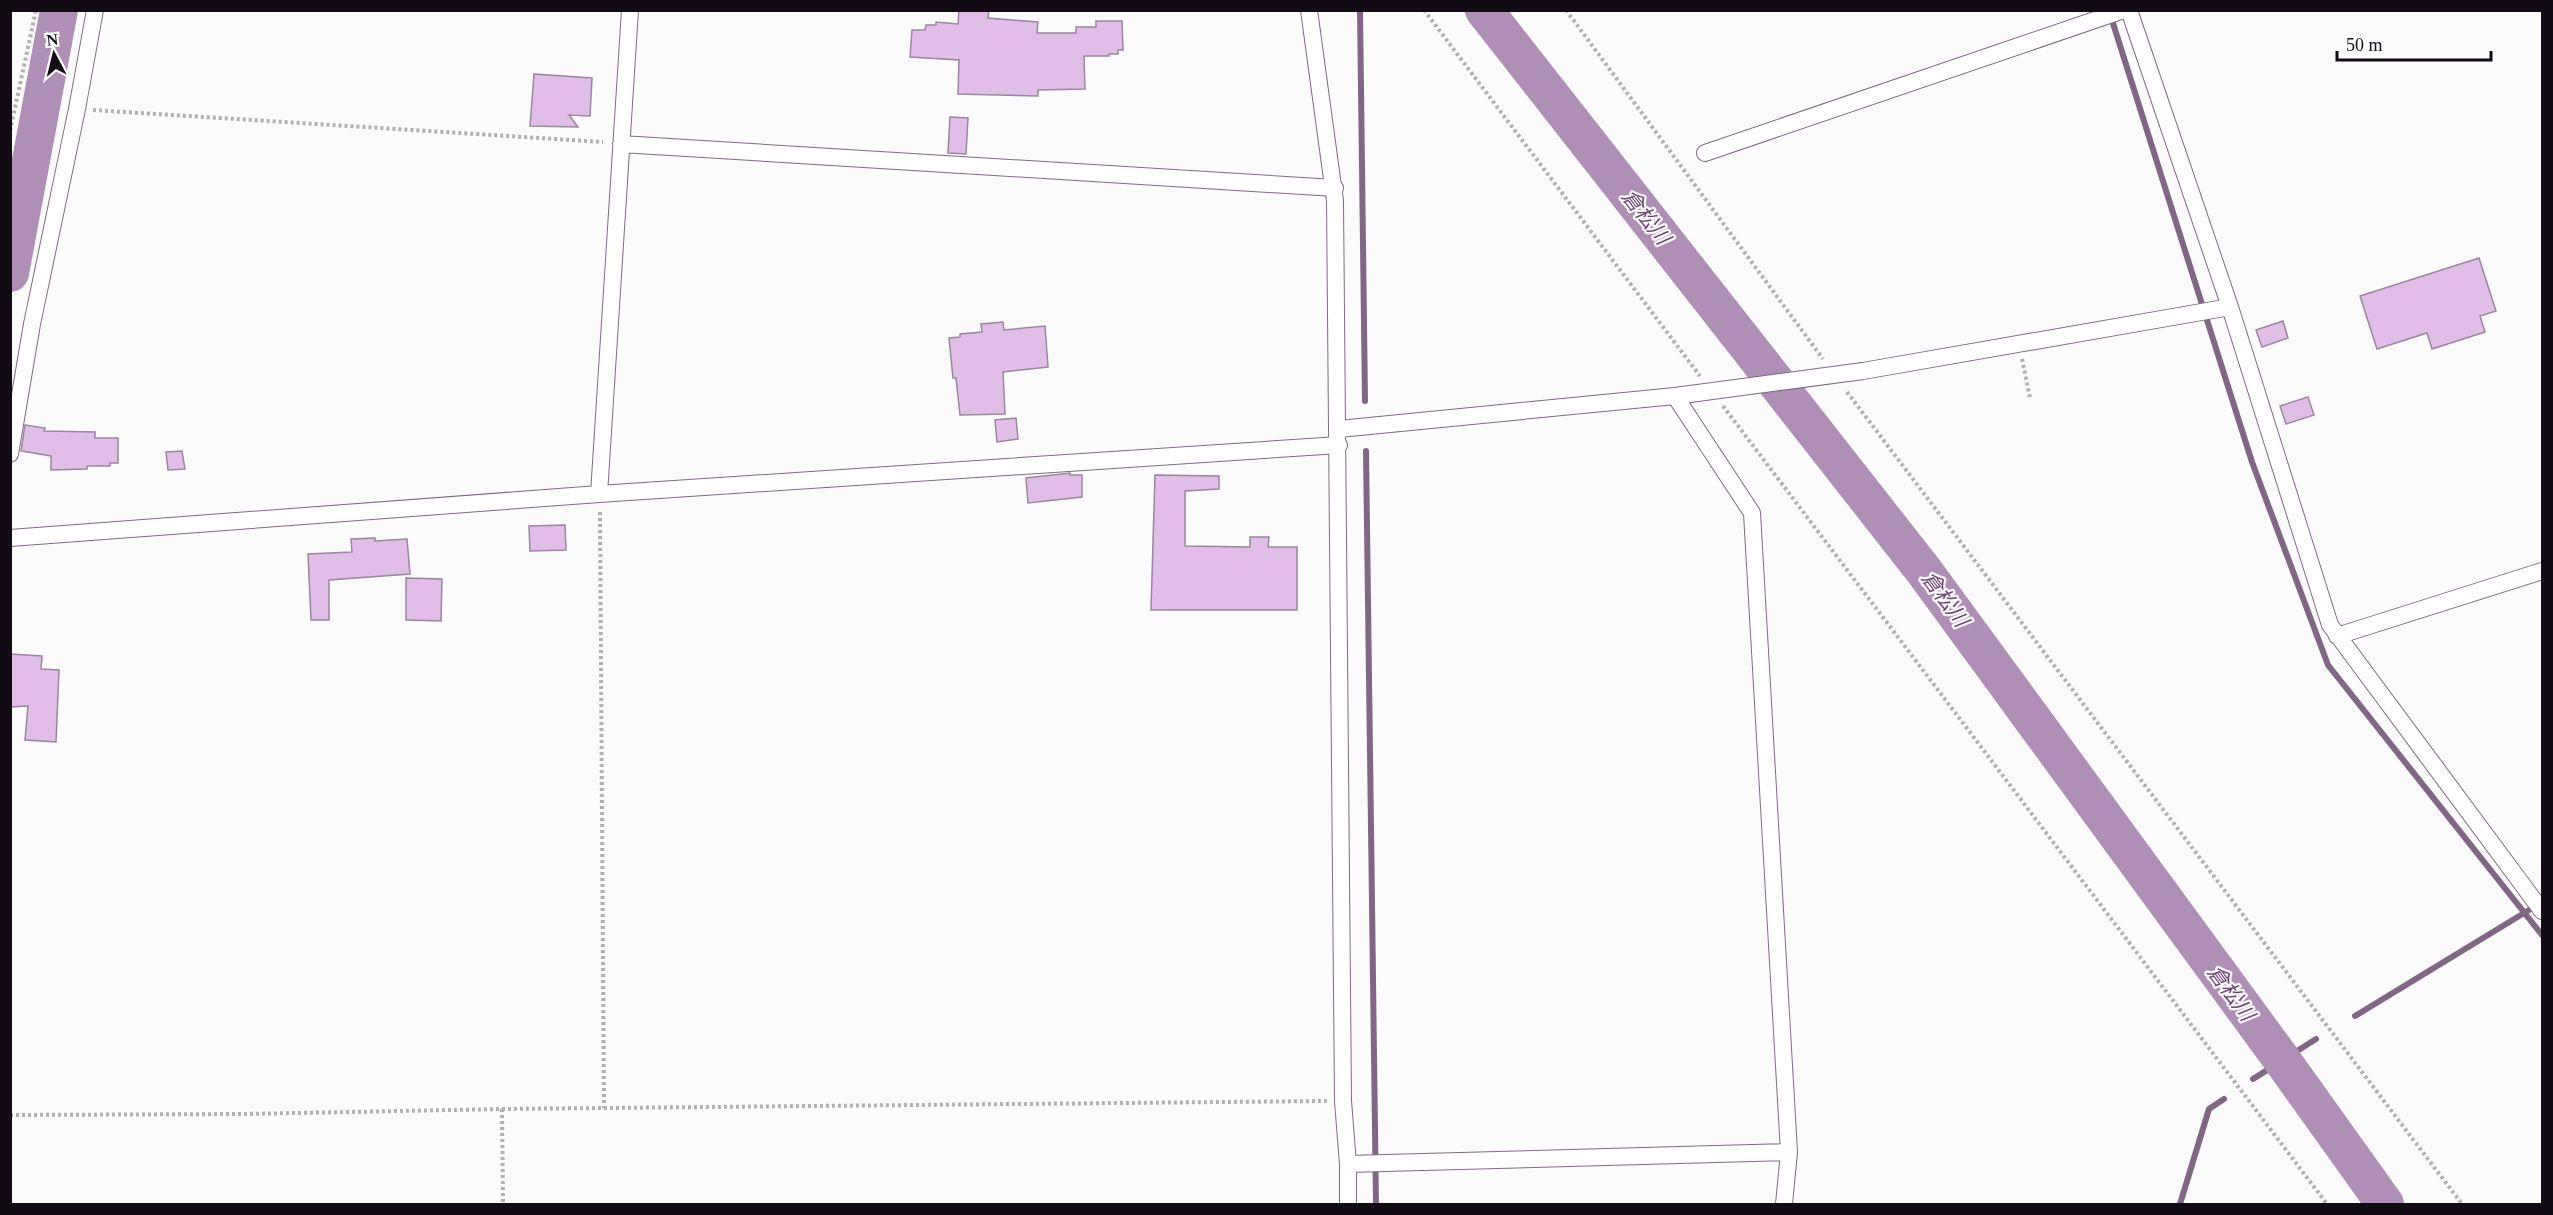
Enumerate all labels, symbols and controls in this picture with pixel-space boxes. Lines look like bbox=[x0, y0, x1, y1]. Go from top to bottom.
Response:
north arrow bbox=[24, 24, 84, 84]
scale bar bbox=[2337, 24, 2492, 62]
text: N bbox=[45, 30, 59, 49]
text: 50 m bbox=[2346, 35, 2383, 55]
water label: 倉松川 bbox=[1617, 185, 1676, 251]
water label: 倉松川 bbox=[1917, 566, 1974, 633]
water label: 倉松川 bbox=[2203, 960, 2260, 1027]

